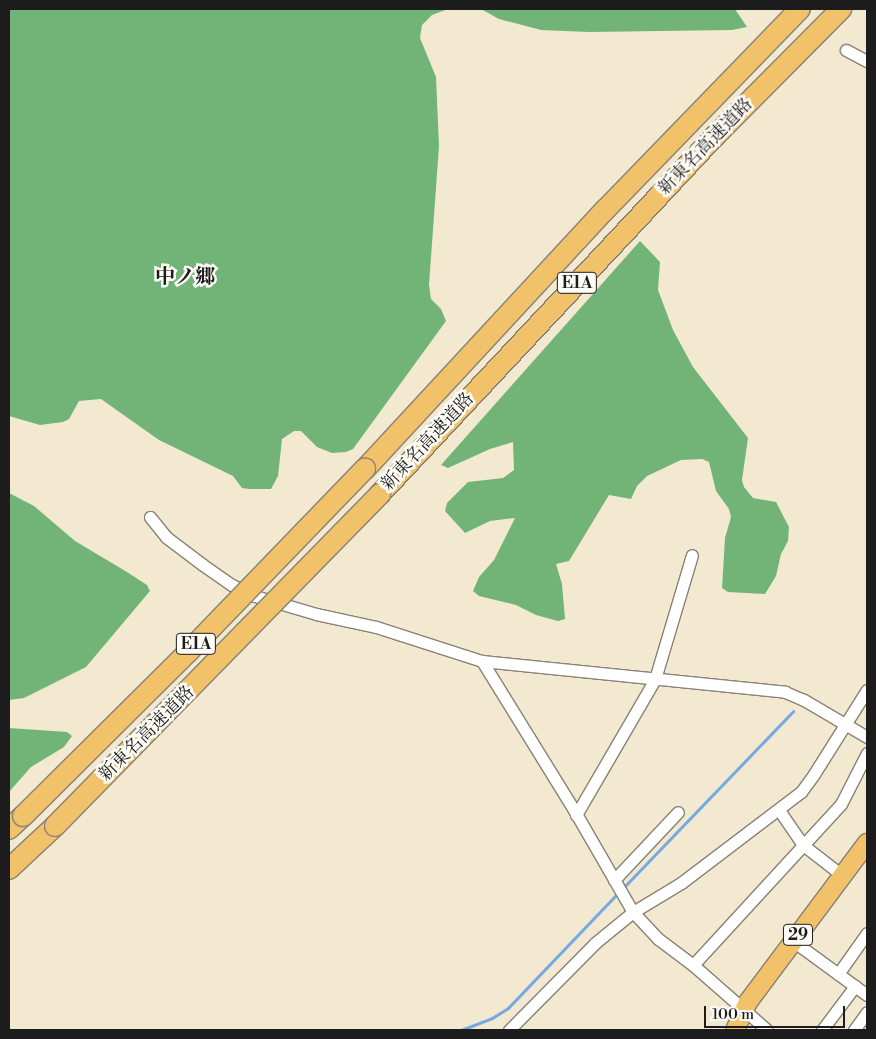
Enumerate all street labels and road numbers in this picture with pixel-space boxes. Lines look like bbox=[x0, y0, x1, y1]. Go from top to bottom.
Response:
street label: 新東名高速道路 bbox=[654, 94, 758, 200]
road number: E1A bbox=[556, 270, 598, 296]
street label: 新東名高速道路 bbox=[377, 389, 479, 495]
road number: E1A bbox=[175, 630, 217, 658]
street label: 新東名高速道路 bbox=[95, 682, 199, 786]
road number: 29 bbox=[782, 922, 814, 948]

